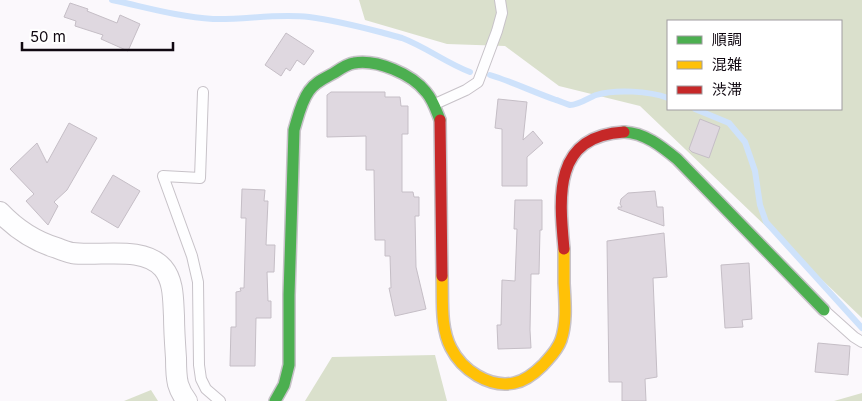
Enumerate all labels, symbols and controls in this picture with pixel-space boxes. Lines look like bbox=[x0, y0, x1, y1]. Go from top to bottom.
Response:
scale bar bbox=[22, 20, 174, 52]
legend bbox=[667, 20, 842, 110]
text: 50 m bbox=[30, 27, 66, 46]
text: 順調 bbox=[712, 30, 742, 49]
text: 混雑 bbox=[712, 55, 742, 74]
text: 渋滞 bbox=[712, 80, 742, 99]

